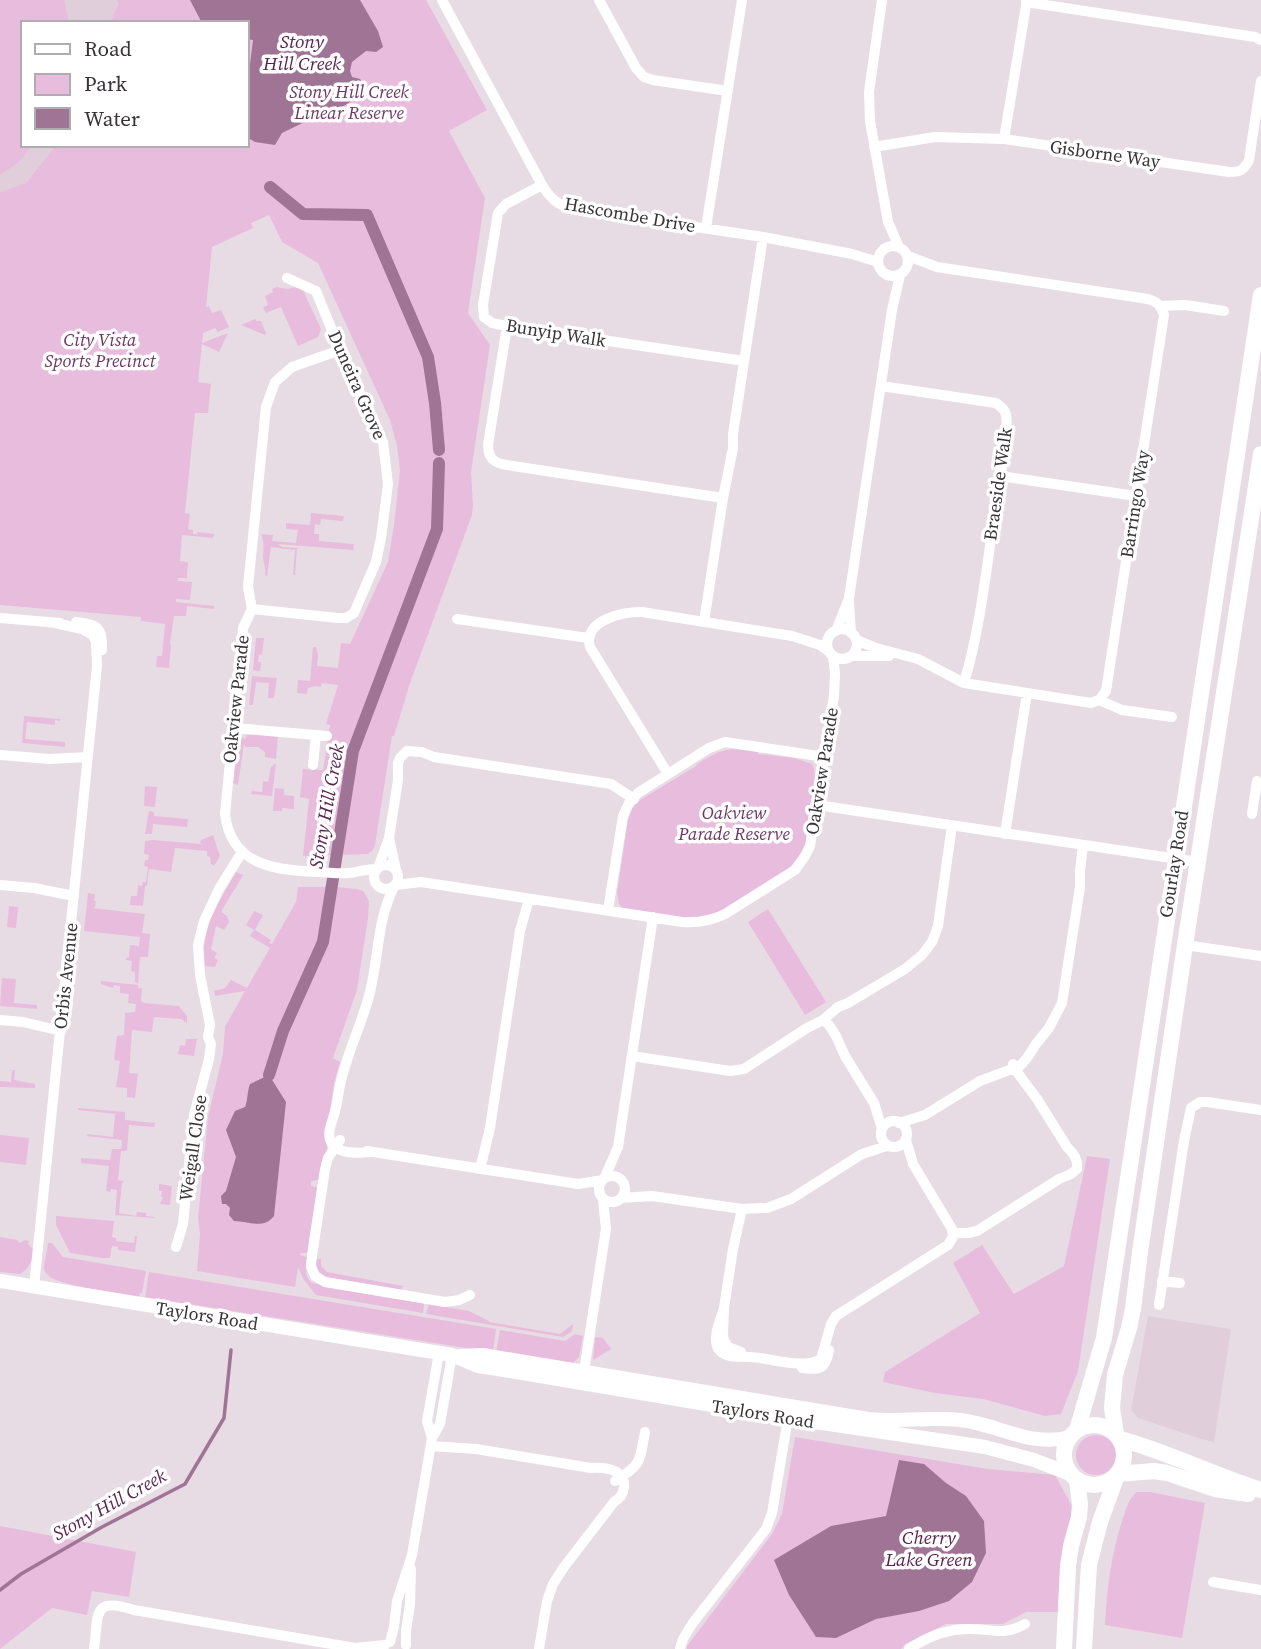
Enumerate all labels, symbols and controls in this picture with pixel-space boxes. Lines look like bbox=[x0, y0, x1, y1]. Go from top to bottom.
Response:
legend bbox=[21, 21, 248, 147]
water label: Stony Hill Creek bbox=[262, 28, 341, 76]
text: Road bbox=[84, 34, 132, 63]
text: Park bbox=[84, 69, 128, 98]
park label: Stony Hill Creek Linear Reserve bbox=[289, 79, 409, 125]
text: Water bbox=[84, 104, 140, 133]
street label: Gisborne Way bbox=[1048, 133, 1163, 174]
street label: Hascombe Drive bbox=[563, 191, 698, 238]
street label: Bunyip Walk bbox=[504, 312, 608, 353]
street label: Duneira Grove bbox=[322, 326, 393, 443]
park label: City Vista Sports Precinct bbox=[45, 327, 157, 373]
street label: Braeside Walk bbox=[977, 426, 1018, 542]
street label: Barringo Way bbox=[1114, 447, 1155, 560]
street label: Oakview Parade bbox=[216, 634, 255, 764]
street label: Oakview Parade bbox=[799, 705, 844, 836]
water label: Stony Hill Creek bbox=[302, 742, 350, 870]
park label: Oakview Parade Reserve bbox=[677, 800, 790, 846]
street label: Gourlay Road bbox=[1153, 809, 1194, 919]
street label: Orbis Avenue bbox=[47, 921, 84, 1030]
street label: Weigall Close bbox=[173, 1093, 212, 1203]
street label: Taylors Road bbox=[154, 1295, 260, 1336]
street label: Taylors Road bbox=[710, 1393, 816, 1434]
water label: Stony Hill Creek bbox=[47, 1462, 171, 1546]
water label: Cherry Lake Green bbox=[884, 1524, 973, 1572]

